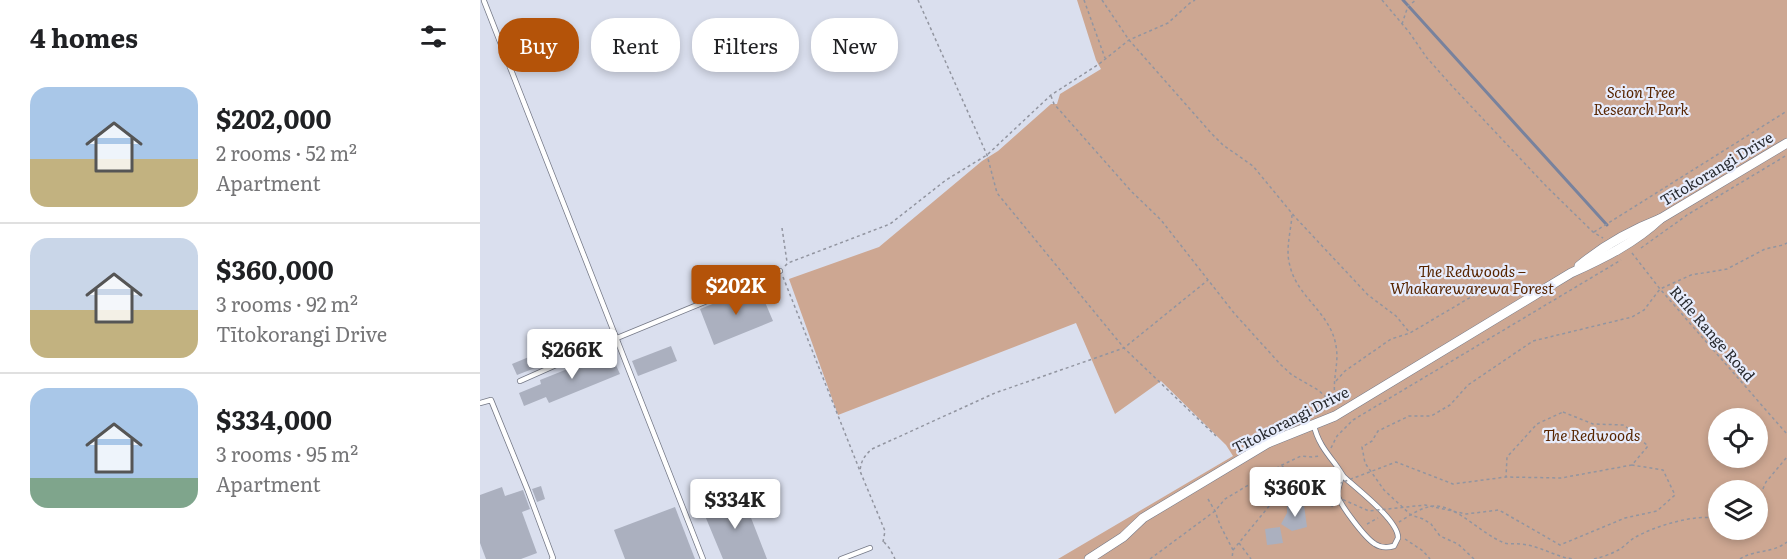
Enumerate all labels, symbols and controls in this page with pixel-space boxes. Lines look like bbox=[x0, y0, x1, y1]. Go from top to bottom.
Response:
text: 4 homes bbox=[30, 17, 138, 56]
chip: Buy bbox=[498, 18, 579, 72]
chip: Rent bbox=[591, 18, 680, 72]
chip: Filters bbox=[692, 18, 799, 72]
chip: New bbox=[811, 18, 898, 72]
icon: filters bbox=[417, 20, 450, 53]
park label: Scion Tree Research Park bbox=[1593, 80, 1690, 120]
text: $202,000 bbox=[216, 98, 332, 137]
icon: home bbox=[78, 111, 150, 183]
street label: Tītokorangi Drive bbox=[1655, 125, 1777, 211]
text: 2 rooms · 52 m² bbox=[216, 137, 357, 167]
text: Apartment bbox=[216, 167, 321, 197]
text: $360,000 bbox=[216, 249, 334, 288]
park label: The Redwoods – Whakarewarewa Forest bbox=[1390, 259, 1554, 299]
icon: home bbox=[78, 262, 150, 334]
pin: $202K bbox=[694, 265, 778, 316]
text: $202K bbox=[705, 269, 767, 299]
street label: Rifle Range Road bbox=[1665, 280, 1761, 386]
text: 3 rooms · 92 m² bbox=[216, 288, 358, 318]
text: Tītokorangi Drive bbox=[216, 318, 387, 348]
pin: $266K bbox=[530, 329, 614, 380]
text: $266K bbox=[541, 333, 603, 363]
street label: Tītokorangi Drive bbox=[1228, 380, 1353, 458]
text: $334,000 bbox=[216, 399, 332, 438]
map controls bbox=[1708, 408, 1768, 540]
button: locate bbox=[1708, 408, 1768, 468]
icon: home bbox=[78, 412, 150, 484]
park label: The Redwoods bbox=[1544, 423, 1640, 446]
text: 3 rooms · 95 m² bbox=[216, 438, 358, 468]
pin: $360K bbox=[1253, 467, 1337, 518]
text: Apartment bbox=[216, 468, 321, 498]
text: $360K bbox=[1264, 471, 1326, 501]
pin: $334K bbox=[693, 479, 777, 530]
button: layers bbox=[1708, 480, 1768, 540]
text: $334K bbox=[704, 483, 766, 513]

